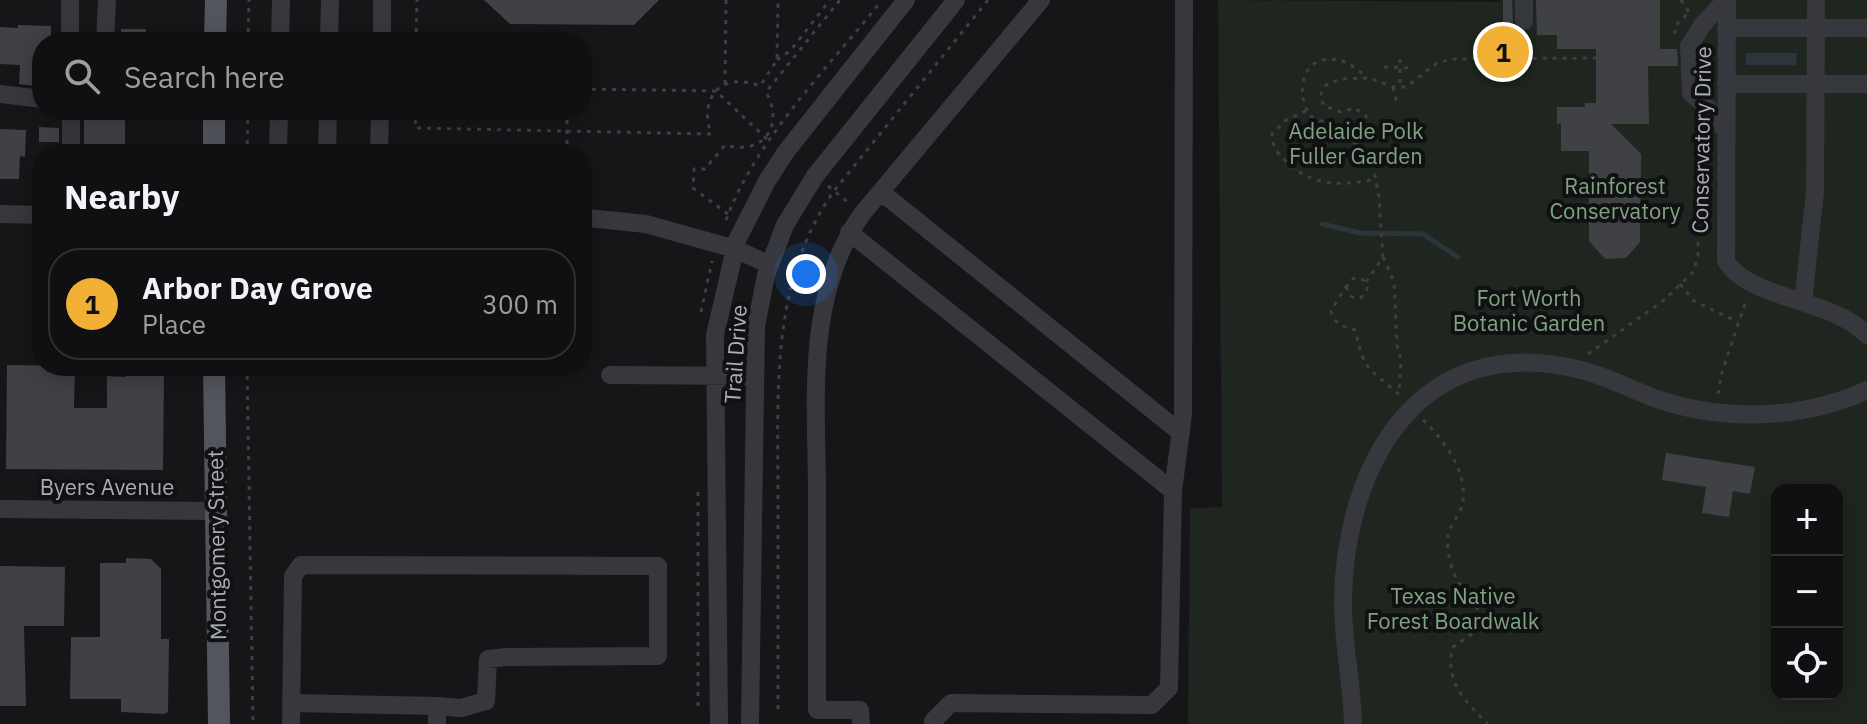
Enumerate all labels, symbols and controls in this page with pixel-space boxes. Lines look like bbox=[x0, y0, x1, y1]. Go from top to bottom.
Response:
pin: 1 bbox=[1477, 22, 1529, 82]
search box bbox=[32, 32, 592, 120]
street label: Conservatory Drive bbox=[1685, 46, 1717, 234]
icon: search bbox=[60, 54, 104, 98]
text: Search here bbox=[124, 57, 285, 96]
park label: Adelaide Polk Fuller Garden bbox=[1289, 116, 1424, 170]
park label: Rainforest Conservatory bbox=[1549, 171, 1681, 225]
text: Nearby bbox=[64, 174, 179, 218]
your location bbox=[786, 254, 826, 294]
text: Arbor Day Grove bbox=[142, 268, 373, 307]
park label: Fort Worth Botanic Garden bbox=[1453, 283, 1605, 337]
text: 1 bbox=[84, 287, 100, 321]
text: 300 m bbox=[482, 287, 558, 321]
street label: Trail Drive bbox=[717, 304, 753, 404]
text: Place bbox=[142, 307, 206, 341]
street label: Montgomery Street bbox=[200, 450, 232, 640]
street label: Byers Avenue bbox=[40, 472, 174, 501]
map controls bbox=[1771, 484, 1843, 700]
button: + bbox=[1771, 484, 1843, 556]
button: − bbox=[1771, 556, 1843, 628]
park label: Texas Native Forest Boardwalk bbox=[1367, 581, 1540, 635]
button: locate bbox=[1771, 628, 1843, 700]

